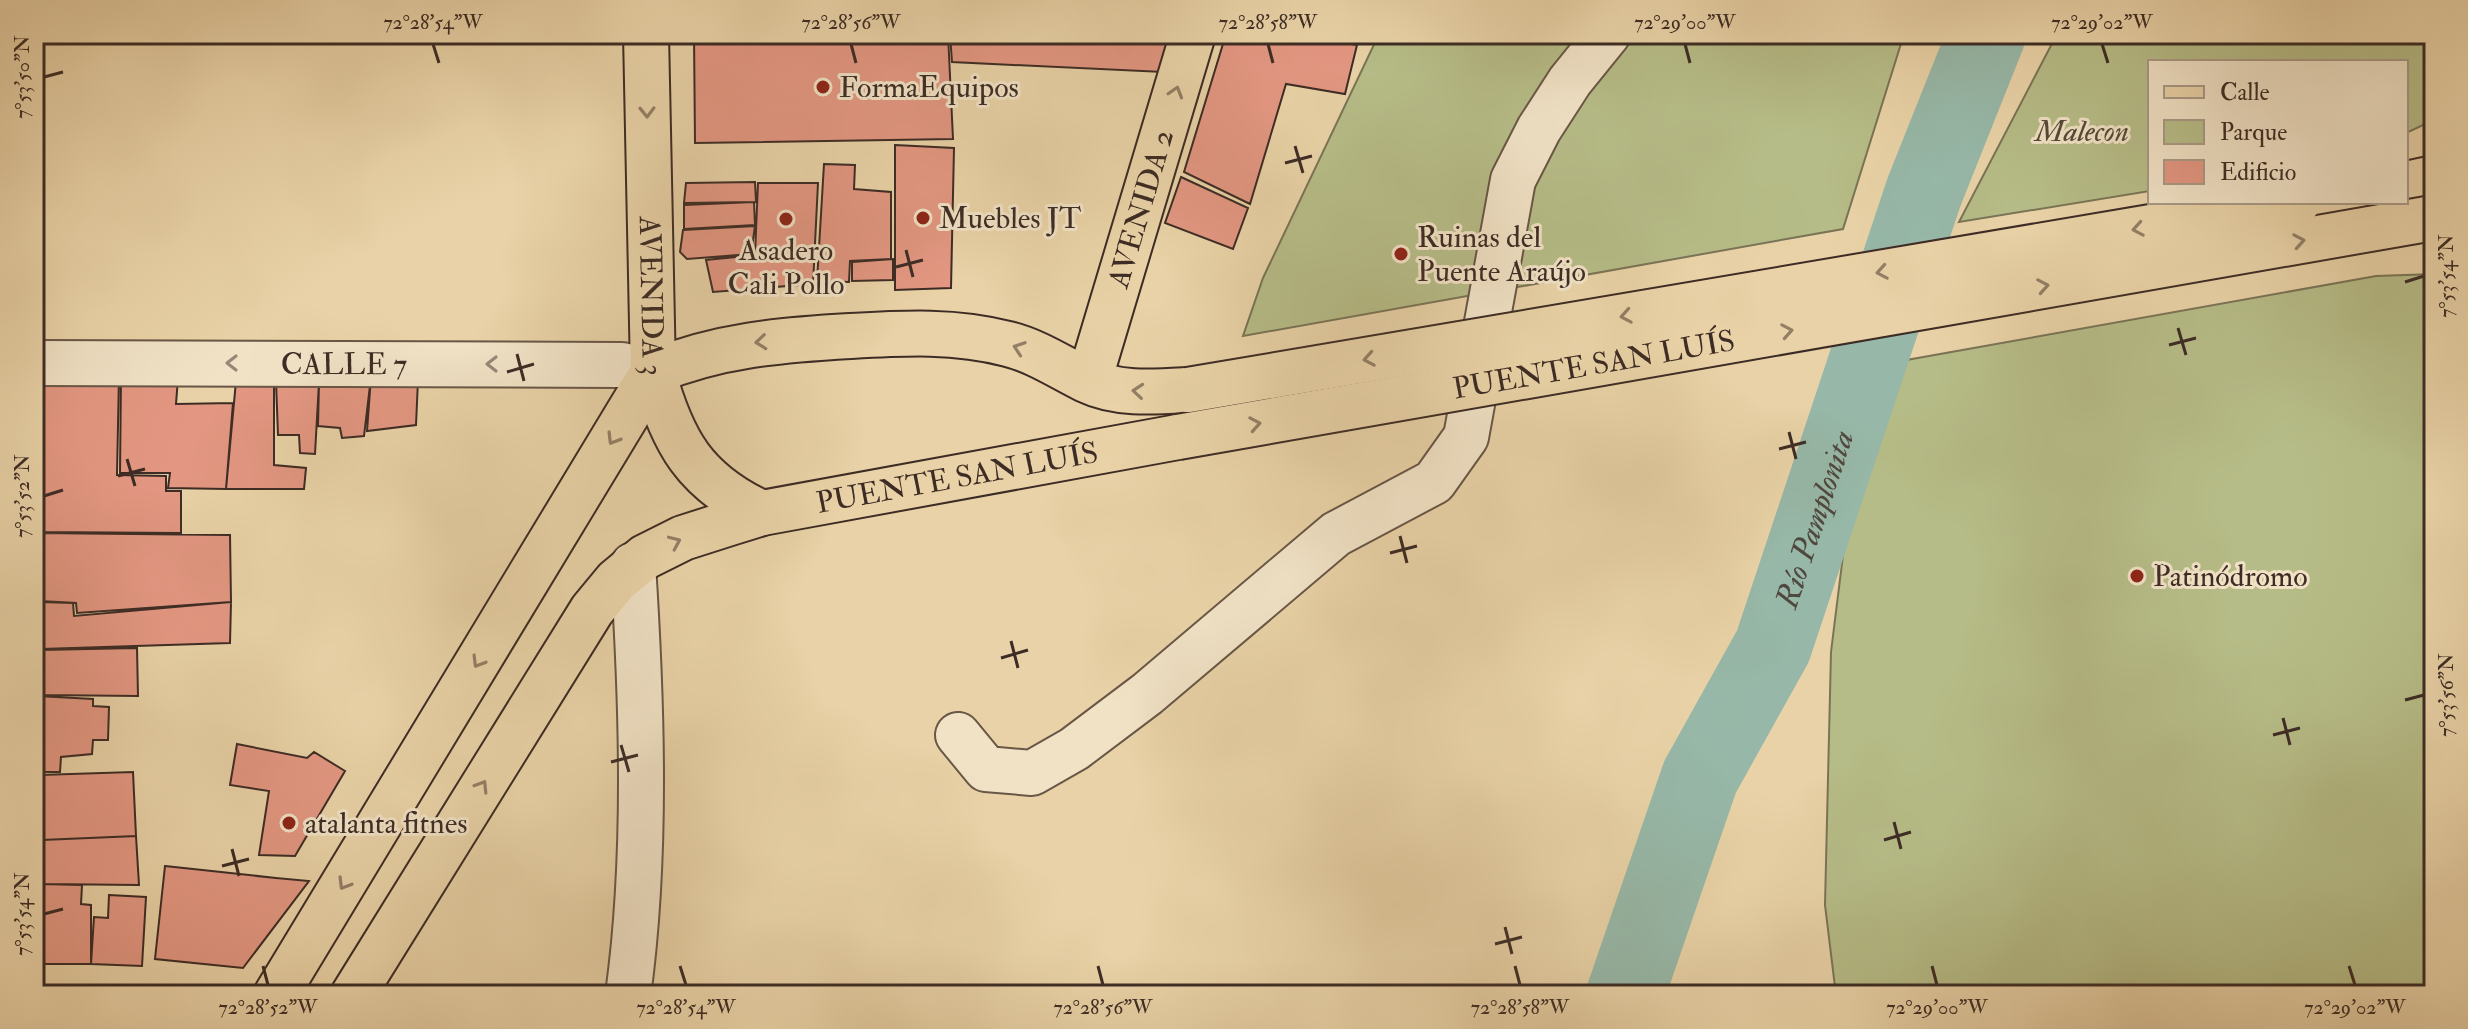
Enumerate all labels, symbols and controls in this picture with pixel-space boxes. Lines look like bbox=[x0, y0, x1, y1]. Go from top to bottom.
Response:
text: 72°28'54"W bbox=[383, 10, 483, 35]
text: 72°28'56"W bbox=[802, 10, 901, 35]
text: 72°28'58"W bbox=[1219, 10, 1318, 35]
text: 72°29'00"W bbox=[1634, 10, 1736, 35]
text: 72°29'02"W bbox=[2051, 10, 2153, 35]
text: 7°53'50"N bbox=[10, 35, 35, 119]
legend bbox=[2148, 60, 2408, 204]
place label: FormaEquipos bbox=[839, 69, 1019, 106]
text: Calle bbox=[2220, 77, 2270, 108]
marker: FormaEquipos bbox=[814, 78, 832, 96]
one-way arrow bbox=[1167, 86, 1183, 100]
one-way arrow bbox=[638, 106, 656, 119]
park label: Malecon bbox=[2033, 113, 2129, 150]
text: Parque bbox=[2220, 117, 2287, 148]
street label: AVENIDA 2 bbox=[1099, 125, 1182, 293]
text: Edificio bbox=[2220, 157, 2296, 188]
place label: Muebles JT bbox=[939, 200, 1081, 237]
marker: Muebles JT bbox=[914, 209, 932, 227]
marker: Asadero Cali Pollo bbox=[777, 210, 795, 228]
street label: AVENIDA 3 bbox=[631, 215, 672, 376]
place label: Ruinas del Puente Araújo bbox=[1417, 219, 1586, 290]
one-way arrow bbox=[2132, 220, 2145, 237]
place label: Asadero Cali Pollo bbox=[728, 232, 844, 303]
one-way arrow bbox=[2292, 234, 2306, 251]
text: 7°53'54"N bbox=[2434, 234, 2459, 318]
marker: Ruinas del Puente Araújo bbox=[1392, 245, 1410, 263]
one-way arrow bbox=[1875, 263, 1889, 280]
one-way arrow bbox=[2036, 278, 2050, 295]
one-way arrow bbox=[1619, 306, 1632, 323]
street label: PUENTE SAN LUÍS bbox=[1450, 322, 1738, 407]
one-way arrow bbox=[1780, 323, 1794, 340]
one-way arrow bbox=[754, 334, 767, 351]
one-way arrow bbox=[1013, 341, 1027, 357]
street label: CALLE 7 bbox=[281, 345, 407, 383]
one-way arrow bbox=[1362, 350, 1376, 367]
one-way arrow bbox=[225, 354, 238, 372]
one-way arrow bbox=[485, 356, 498, 373]
one-way arrow bbox=[1131, 383, 1144, 400]
one-way arrow bbox=[1248, 416, 1262, 433]
water label: Río Pamplonita bbox=[1767, 425, 1863, 614]
one-way arrow bbox=[608, 430, 623, 445]
street label: PUENTE SAN LUÍS bbox=[813, 433, 1101, 521]
text: 7°53'52"N bbox=[10, 454, 35, 538]
one-way arrow bbox=[666, 536, 681, 552]
place label: Patinódromo bbox=[2153, 558, 2308, 595]
marker: Patinódromo bbox=[2128, 567, 2146, 585]
one-way arrow bbox=[473, 653, 488, 668]
text: 7°53'56"N bbox=[2434, 653, 2459, 737]
one-way arrow bbox=[473, 780, 488, 795]
place label: atalanta fitnes bbox=[305, 805, 468, 842]
marker: atalanta fitnes bbox=[280, 814, 298, 832]
text: 7°53'54"N bbox=[10, 872, 35, 956]
one-way arrow bbox=[338, 875, 353, 890]
text: 72°28'52"W bbox=[219, 995, 318, 1020]
text: 72°28'54"W bbox=[636, 995, 736, 1020]
text: 72°28'56"W bbox=[1054, 995, 1153, 1020]
text: 72°28'58"W bbox=[1471, 995, 1570, 1020]
text: 72°29'00"W bbox=[1886, 995, 1988, 1020]
text: 72°29'02"W bbox=[2304, 995, 2406, 1020]

